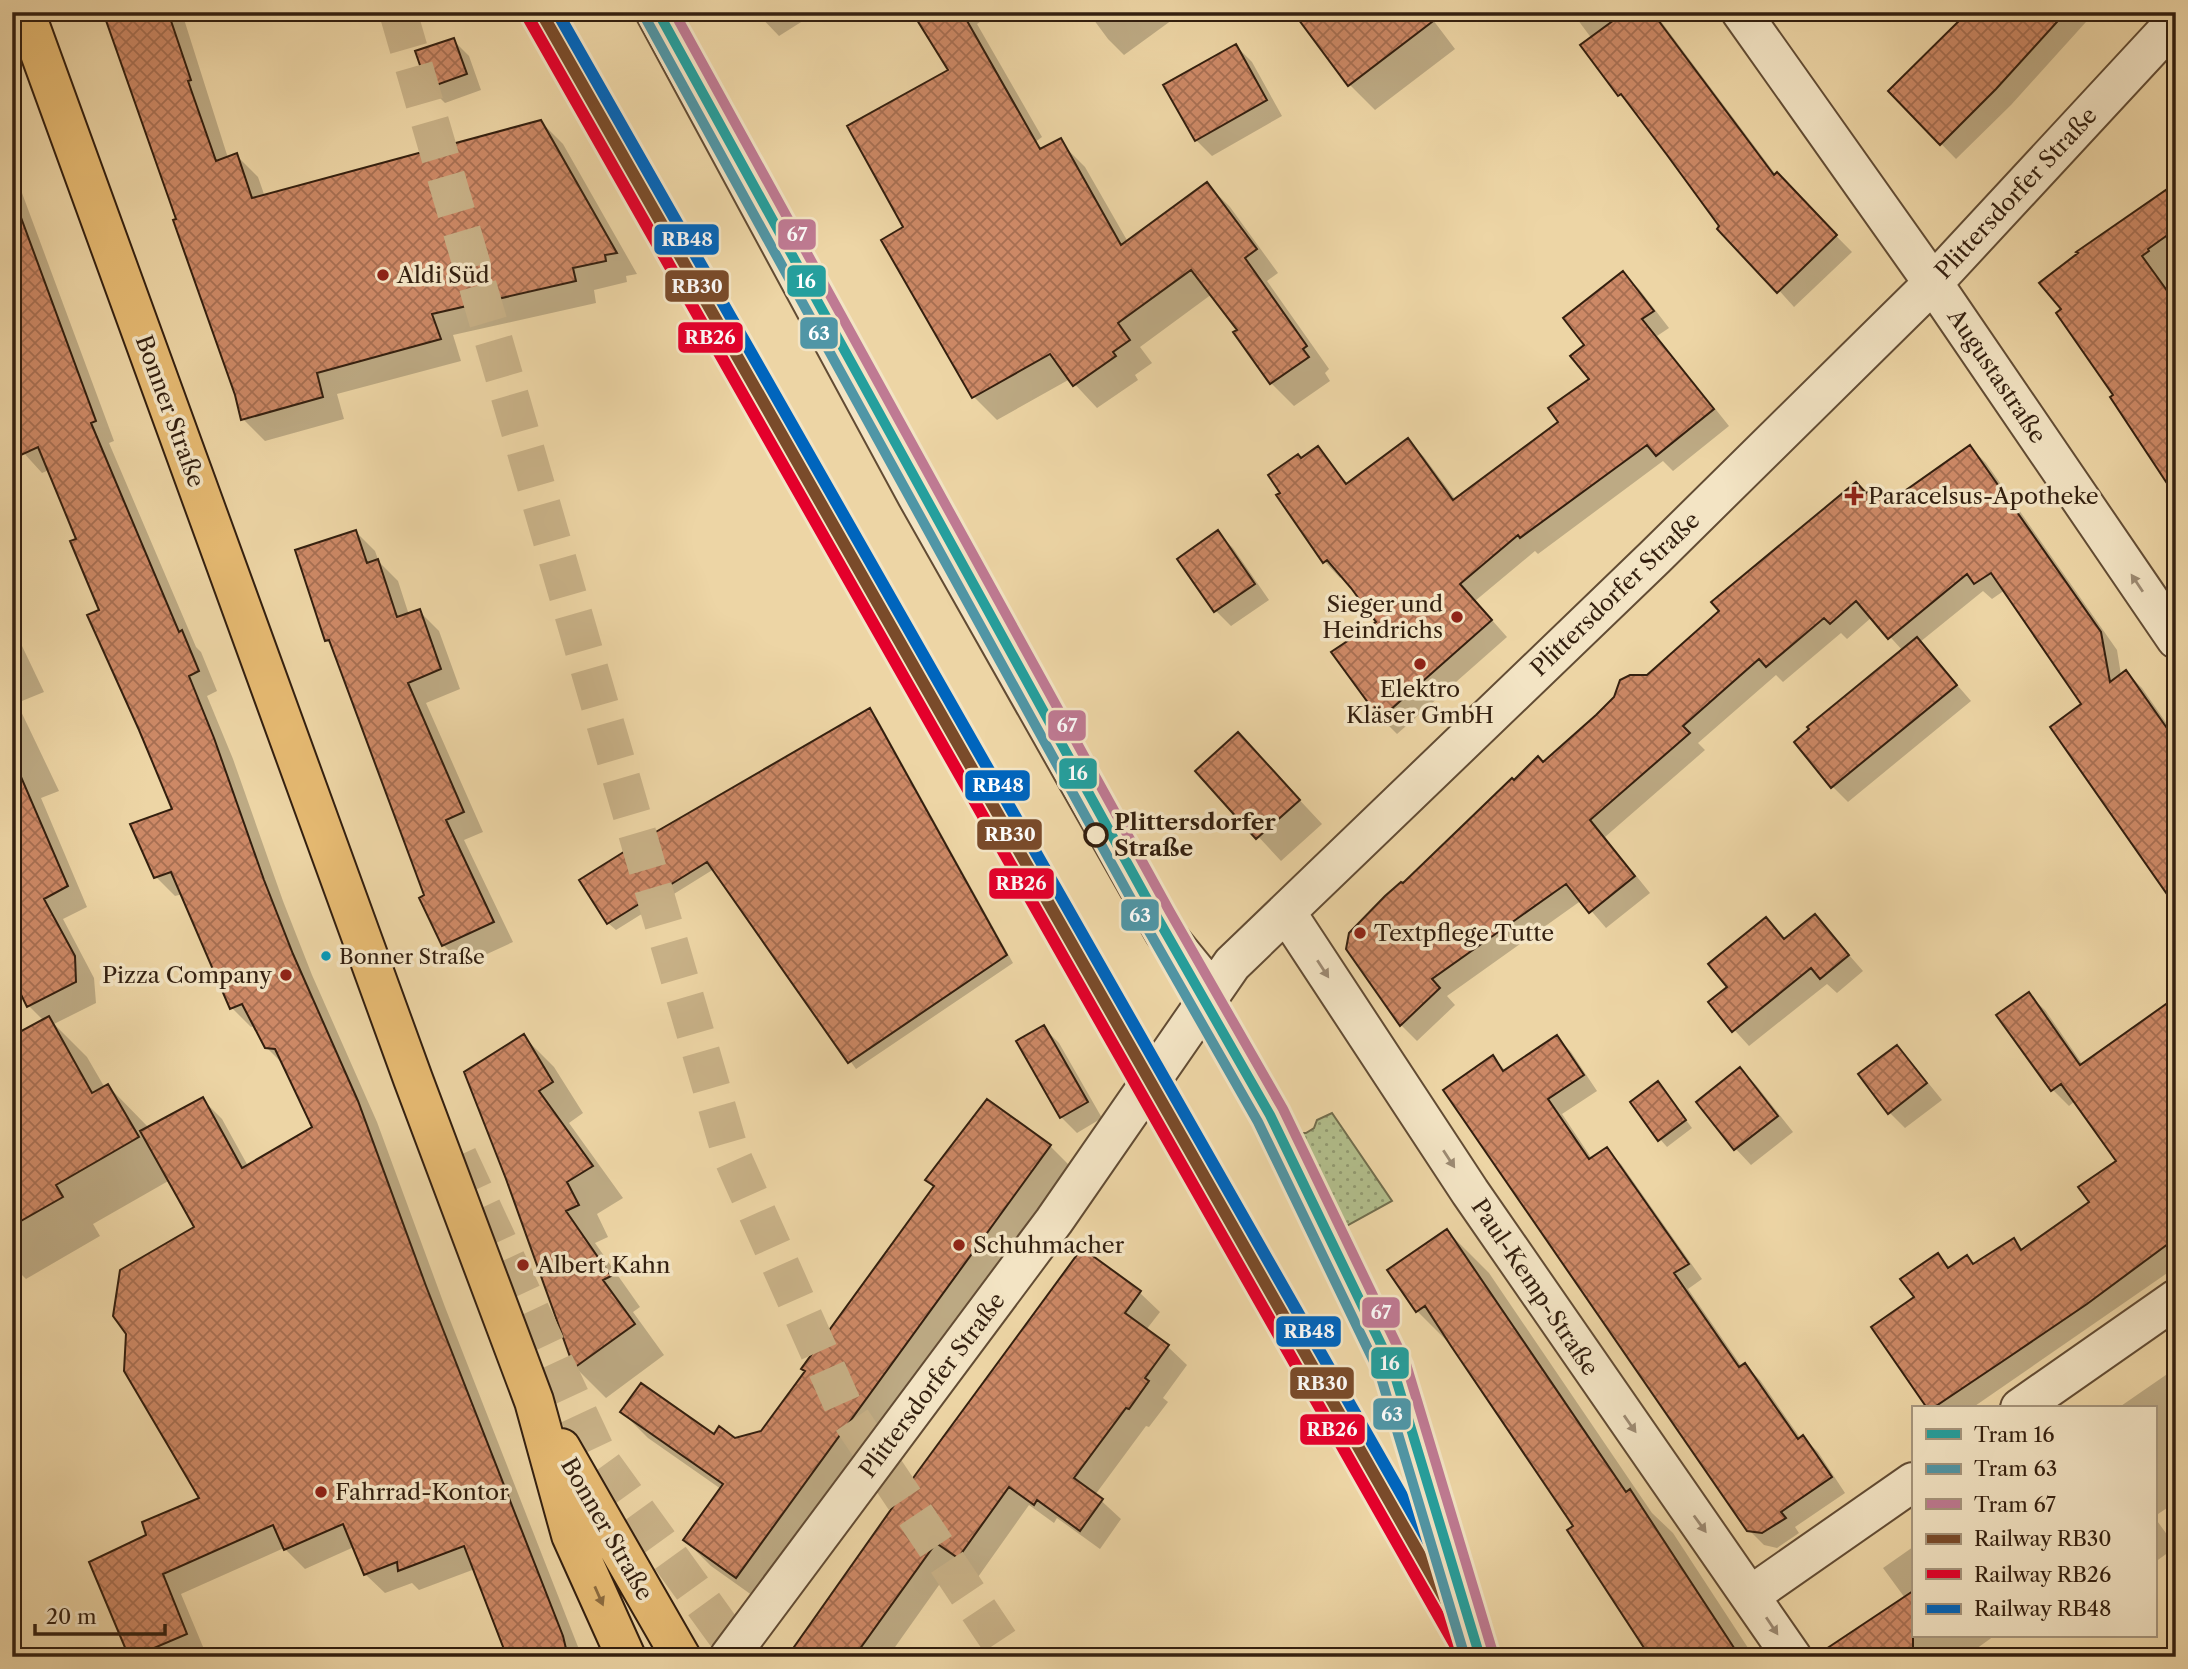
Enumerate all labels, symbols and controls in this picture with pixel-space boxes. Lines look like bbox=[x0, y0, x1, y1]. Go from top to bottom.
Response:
street label: Plittersdorfer Straße bbox=[1929, 101, 2103, 285]
line badge: 67 bbox=[777, 218, 817, 251]
line badge: RB48 bbox=[653, 223, 720, 256]
text: 67 bbox=[786, 223, 808, 246]
text: RB48 bbox=[661, 228, 713, 251]
place label: Aldi Süd bbox=[396, 261, 490, 289]
line badge: 16 bbox=[786, 264, 827, 298]
marker: Aldi Süd bbox=[375, 267, 391, 283]
line badge: RB30 bbox=[664, 269, 730, 303]
text: 16 bbox=[796, 270, 816, 293]
text: RB30 bbox=[671, 275, 723, 298]
street label: Augustastraße bbox=[1941, 303, 2052, 448]
line badge: 63 bbox=[799, 316, 839, 350]
line badge: RB26 bbox=[677, 321, 744, 354]
text: 63 bbox=[808, 322, 830, 345]
text: RB26 bbox=[684, 326, 736, 349]
street label: Bonner Straße bbox=[130, 331, 210, 491]
place label: Paracelsus-Apotheke bbox=[1868, 482, 2099, 510]
marker: Paracelsus-Apotheke bbox=[1846, 488, 1862, 504]
street label: Plittersdorfer Straße bbox=[1525, 506, 1705, 682]
one-way arrow bbox=[2131, 573, 2144, 592]
place label: Sieger und Heindrichs bbox=[1322, 590, 1443, 644]
marker: Sieger und Heindrichs bbox=[1449, 609, 1465, 625]
marker: Elektro Kläser GmbH bbox=[1412, 656, 1428, 672]
place label: Elektro Kläser GmbH bbox=[1346, 675, 1494, 729]
line badge: 67 bbox=[1047, 709, 1087, 742]
text: 67 bbox=[1056, 714, 1078, 737]
line badge: 16 bbox=[1058, 757, 1098, 790]
text: 16 bbox=[1068, 762, 1088, 785]
line badge: RB48 bbox=[964, 769, 1031, 802]
text: RB48 bbox=[972, 774, 1024, 797]
place label: Plittersdorfer Straße bbox=[1114, 808, 1276, 862]
line badge: RB30 bbox=[976, 818, 1043, 851]
text: RB30 bbox=[984, 823, 1036, 846]
marker: Plittersdorfer Straße bbox=[1084, 823, 1108, 847]
line badge: RB26 bbox=[988, 867, 1055, 900]
text: RB26 bbox=[995, 872, 1047, 895]
line badge: 63 bbox=[1120, 898, 1160, 932]
text: 63 bbox=[1129, 904, 1151, 927]
place label: Textpflege Tutte bbox=[1374, 919, 1554, 947]
marker: Textpflege Tutte bbox=[1352, 925, 1368, 941]
place label: Bonner Straße bbox=[339, 944, 485, 969]
marker: Bonner Straße bbox=[319, 949, 333, 963]
one-way arrow bbox=[1316, 960, 1329, 979]
place label: Pizza Company bbox=[102, 961, 272, 989]
marker: Pizza Company bbox=[278, 967, 294, 983]
one-way arrow bbox=[1442, 1150, 1456, 1168]
street label: Paul-Kemp-Straße bbox=[1465, 1193, 1605, 1381]
place label: Schuhmacher bbox=[973, 1231, 1125, 1259]
marker: Schuhmacher bbox=[951, 1237, 967, 1253]
place label: Albert Kahn bbox=[536, 1251, 670, 1279]
marker: Albert Kahn bbox=[515, 1257, 531, 1273]
street label: Plittersdorfer Straße bbox=[853, 1287, 1011, 1483]
line badge: 67 bbox=[1361, 1296, 1401, 1329]
text: 67 bbox=[1370, 1301, 1392, 1324]
line badge: RB48 bbox=[1275, 1315, 1342, 1348]
text: RB48 bbox=[1283, 1320, 1335, 1343]
line badge: 16 bbox=[1370, 1346, 1410, 1380]
text: 16 bbox=[1380, 1352, 1400, 1375]
line badge: RB30 bbox=[1289, 1366, 1355, 1400]
text: RB30 bbox=[1296, 1372, 1348, 1395]
line badge: 63 bbox=[1372, 1397, 1412, 1431]
text: 63 bbox=[1381, 1403, 1403, 1426]
legend bbox=[1912, 1406, 2156, 1638]
line badge: RB26 bbox=[1299, 1413, 1366, 1446]
one-way arrow bbox=[1623, 1415, 1637, 1433]
text: RB26 bbox=[1306, 1418, 1358, 1441]
text: Tram 16 bbox=[1974, 1422, 2055, 1447]
street label: Bonner Straße bbox=[555, 1453, 659, 1605]
text: Tram 63 bbox=[1974, 1456, 2057, 1481]
place label: Fahrrad-Kontor bbox=[335, 1478, 509, 1506]
marker: Fahrrad-Kontor bbox=[313, 1484, 329, 1500]
text: Tram 67 bbox=[1974, 1492, 2056, 1517]
one-way arrow bbox=[1693, 1515, 1707, 1533]
text: Railway RB30 bbox=[1974, 1526, 2112, 1551]
text: Railway RB26 bbox=[1974, 1562, 2111, 1587]
one-way arrow bbox=[593, 1586, 605, 1606]
scale bar bbox=[35, 1592, 164, 1636]
text: Railway RB48 bbox=[1974, 1596, 2111, 1621]
text: 20 m bbox=[46, 1604, 97, 1629]
one-way arrow bbox=[1765, 1617, 1779, 1635]

